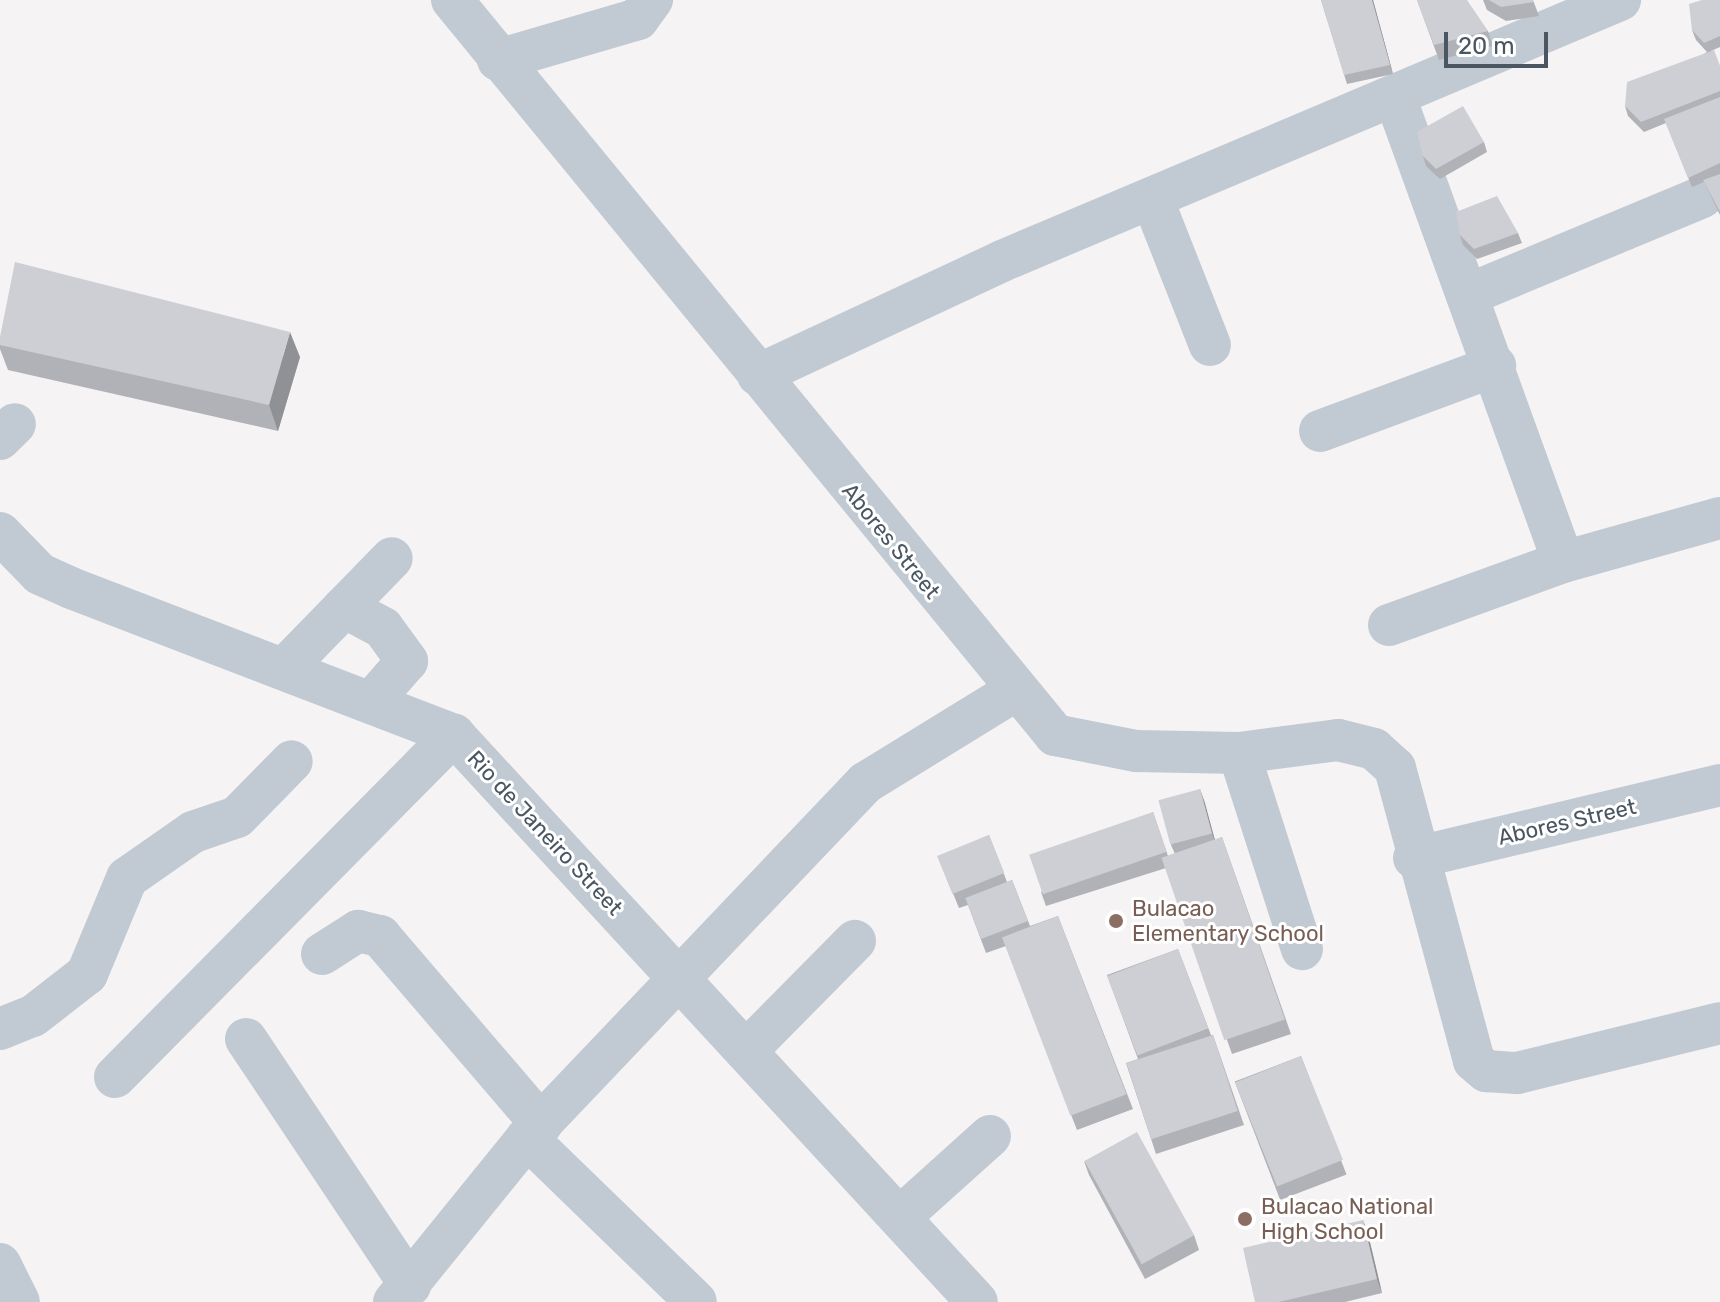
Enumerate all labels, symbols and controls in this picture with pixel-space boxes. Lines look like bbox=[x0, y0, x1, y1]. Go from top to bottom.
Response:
scale bar bbox=[1448, 16, 1552, 66]
text: 20 m bbox=[1458, 32, 1515, 60]
street label: Abores Street bbox=[836, 478, 946, 604]
street label: Rio de Janeiro Street bbox=[462, 745, 628, 921]
street label: Abores Street bbox=[1495, 793, 1639, 851]
place label: Bulacao Elementary School bbox=[1132, 895, 1325, 946]
marker: Bulacao Elementary School bbox=[1107, 912, 1125, 930]
place label: Bulacao National High School bbox=[1261, 1193, 1433, 1244]
marker: Bulacao National High School bbox=[1236, 1210, 1254, 1228]

